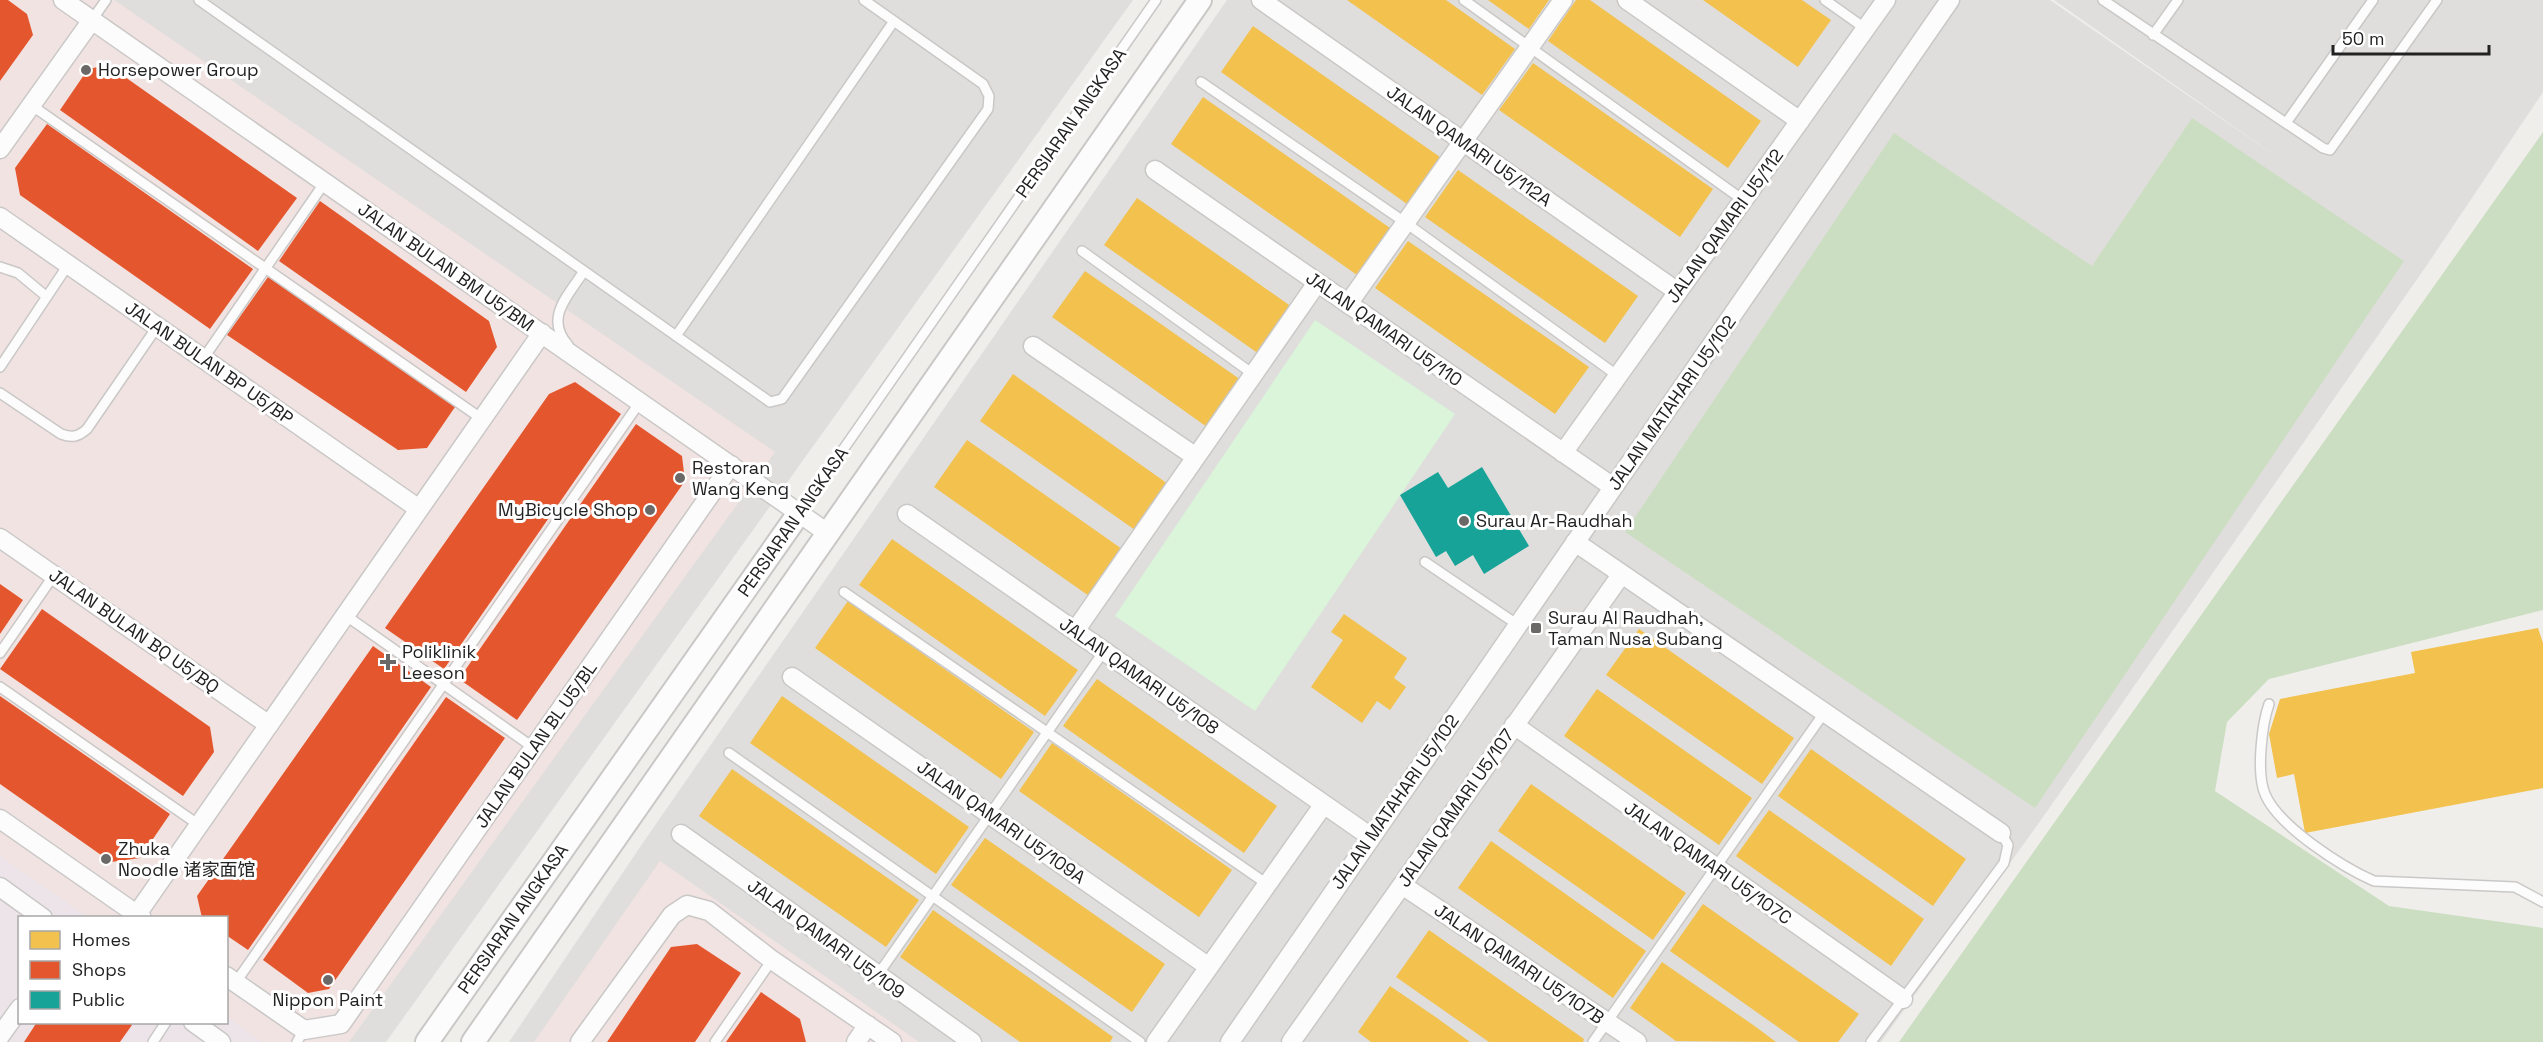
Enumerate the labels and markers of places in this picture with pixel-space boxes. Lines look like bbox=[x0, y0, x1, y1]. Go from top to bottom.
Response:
place label: Horsepower Group bbox=[98, 58, 259, 81]
marker: Horsepower Group bbox=[79, 63, 93, 77]
place label: Restoran Wang Keng bbox=[692, 456, 789, 500]
marker: Restoran Wang Keng bbox=[673, 471, 687, 485]
place label: MyBicycle Shop bbox=[498, 498, 638, 521]
marker: MyBicycle Shop bbox=[643, 503, 657, 517]
place label: Surau Ar-Raudhah bbox=[1476, 509, 1633, 532]
marker: Surau Ar-Raudhah bbox=[1457, 514, 1471, 528]
place label: Surau Al Raudhah, Taman Nusa Subang bbox=[1548, 606, 1723, 650]
marker: Surau Al Raudhah, Taman Nusa Subang bbox=[1529, 621, 1543, 635]
place label: Poliklinik Leeson bbox=[402, 640, 476, 684]
marker: Poliklinik Leeson bbox=[379, 653, 397, 671]
place label: Zhuka Noodle 诸家面馆 bbox=[118, 837, 255, 881]
marker: Zhuka Noodle 诸家面馆 bbox=[99, 852, 113, 866]
marker: Nippon Paint bbox=[321, 973, 335, 987]
place label: Nippon Paint bbox=[273, 988, 383, 1011]

